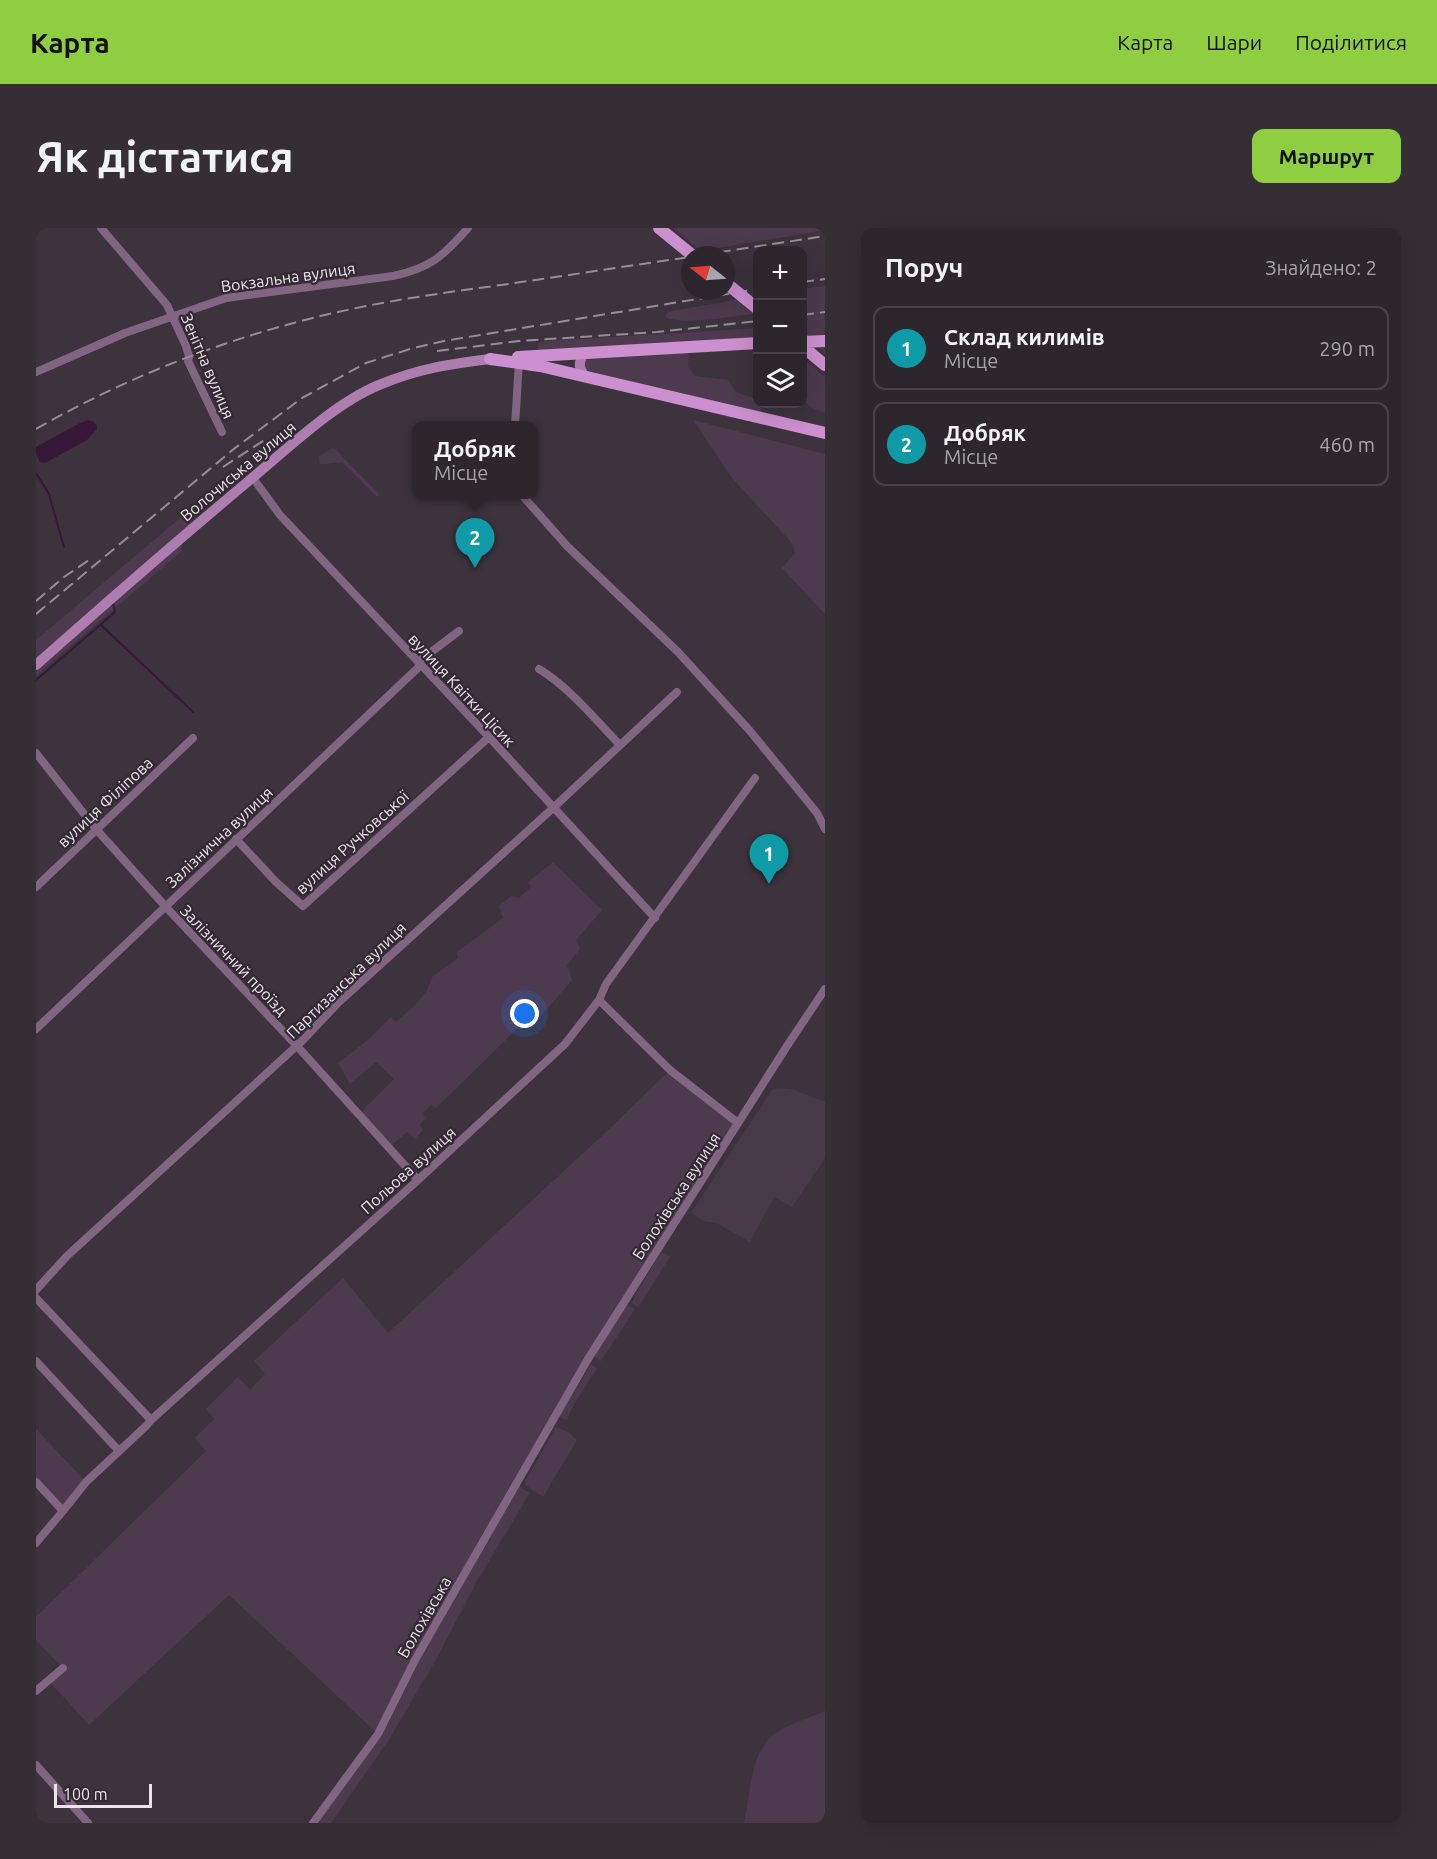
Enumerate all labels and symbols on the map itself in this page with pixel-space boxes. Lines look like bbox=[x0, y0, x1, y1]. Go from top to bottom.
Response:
north arrow bbox=[681, 246, 735, 300]
street label: Вокзальна вулиця bbox=[220, 259, 356, 295]
street label: Зенітна вулиця bbox=[178, 311, 238, 421]
street label: Волочиська вулиця bbox=[177, 418, 299, 524]
pin: 2 bbox=[456, 518, 494, 568]
street label: вулиця Квітки Цісик bbox=[405, 630, 519, 750]
street label: вулиця Філіпова bbox=[54, 753, 156, 851]
street label: Залізнична вулиця bbox=[162, 783, 276, 891]
street label: вулиця Ручковської bbox=[292, 786, 413, 897]
pin: 1 bbox=[750, 834, 788, 884]
street label: Залізничний проїзд bbox=[177, 901, 291, 1019]
street label: Партизанська вулиця bbox=[282, 918, 410, 1042]
your location bbox=[510, 999, 539, 1028]
street label: Польова вулиця bbox=[357, 1123, 459, 1217]
street label: Болохівська вулиця bbox=[628, 1129, 724, 1263]
street label: Болохівська bbox=[394, 1573, 454, 1661]
scale bar bbox=[54, 1781, 152, 1808]

